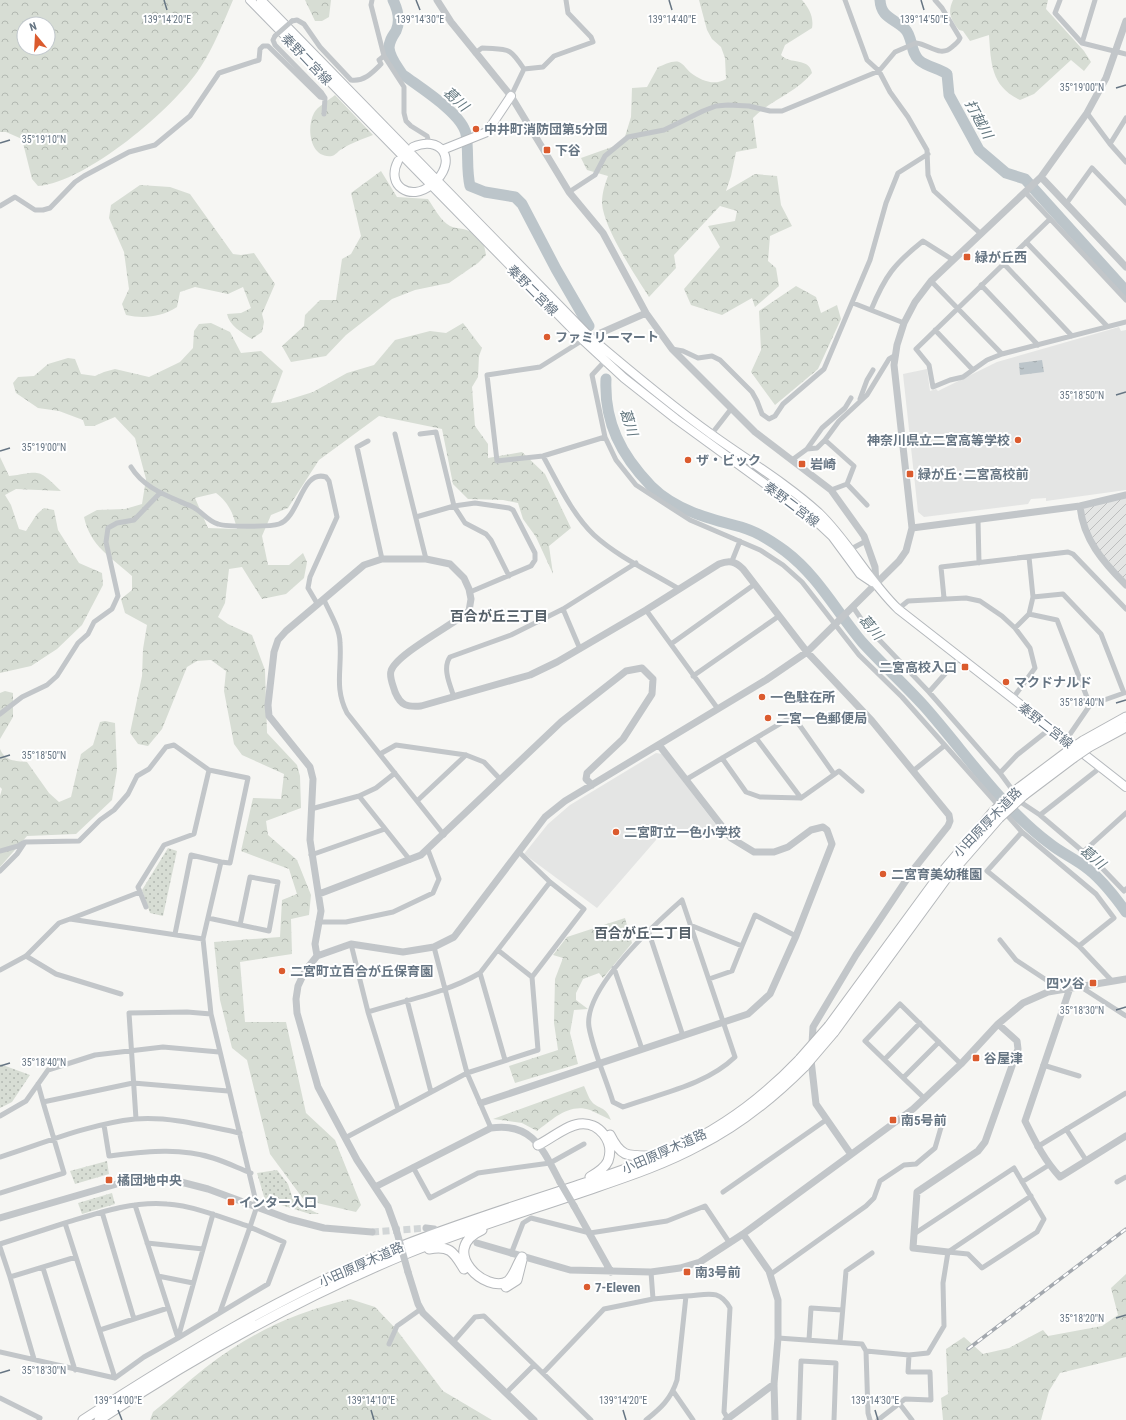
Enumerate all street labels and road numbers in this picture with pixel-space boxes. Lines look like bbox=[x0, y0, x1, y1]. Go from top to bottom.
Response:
street label: 秦野二宮線 bbox=[279, 31, 335, 88]
street label: 秦野二宮線 bbox=[504, 262, 561, 319]
street label: 秦野二宮線 bbox=[761, 479, 822, 530]
street label: 秦野二宮線 bbox=[1015, 699, 1076, 751]
street label: 小田原厚木道路 bbox=[950, 784, 1024, 860]
street label: 小田原厚木道路 bbox=[620, 1126, 709, 1177]
street label: 小田原厚木道路 bbox=[317, 1239, 406, 1290]

